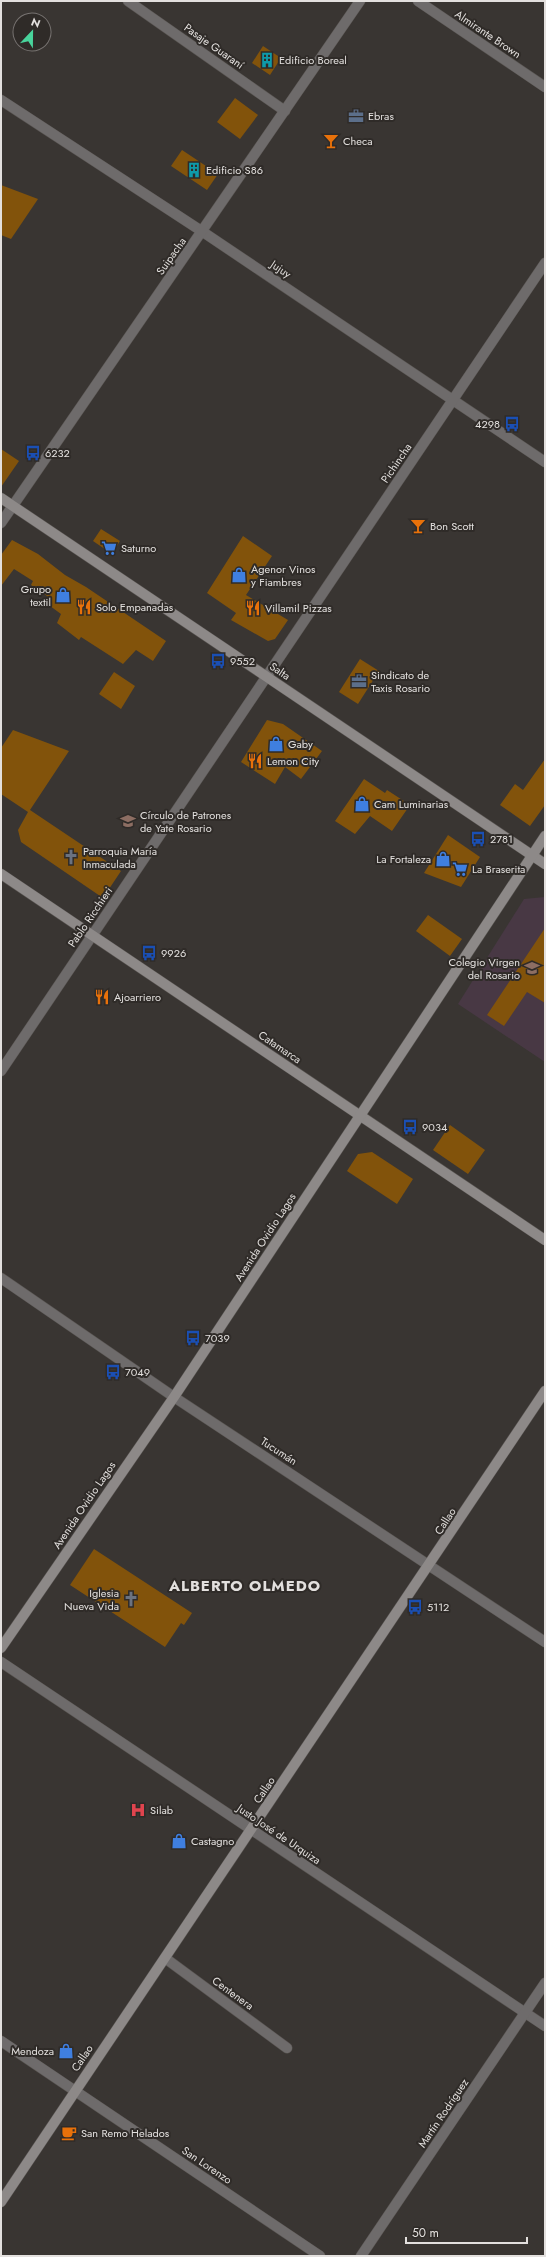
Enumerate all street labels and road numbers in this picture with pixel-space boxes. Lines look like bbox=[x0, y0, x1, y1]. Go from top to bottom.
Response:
street label: Almirante Brown bbox=[452, 6, 524, 62]
street label: Pasaje Guaraní bbox=[181, 19, 248, 73]
street label: Suipacha bbox=[152, 234, 190, 278]
street label: Jujuy bbox=[266, 255, 295, 282]
street label: Pichincha bbox=[377, 440, 415, 486]
street label: Salta bbox=[266, 658, 294, 684]
street label: Pablo Ricchieri bbox=[64, 884, 116, 950]
street label: Catamarca bbox=[255, 1027, 305, 1067]
street label: Avenida Ovidio Lagos bbox=[230, 1189, 300, 1284]
street label: Tucumán bbox=[258, 1433, 300, 1469]
street label: Avenida Ovidio Lagos bbox=[49, 1458, 120, 1552]
street label: Callao bbox=[430, 1504, 460, 1538]
street label: Callao bbox=[249, 1773, 279, 1807]
street label: Justo José de Urquiza bbox=[232, 1799, 324, 1868]
street label: Centenera bbox=[209, 1972, 257, 2014]
street label: Callao bbox=[67, 2041, 97, 2075]
street label: Martín Rodríguez bbox=[414, 2075, 472, 2151]
street label: San Lorenzo bbox=[179, 2142, 235, 2188]

